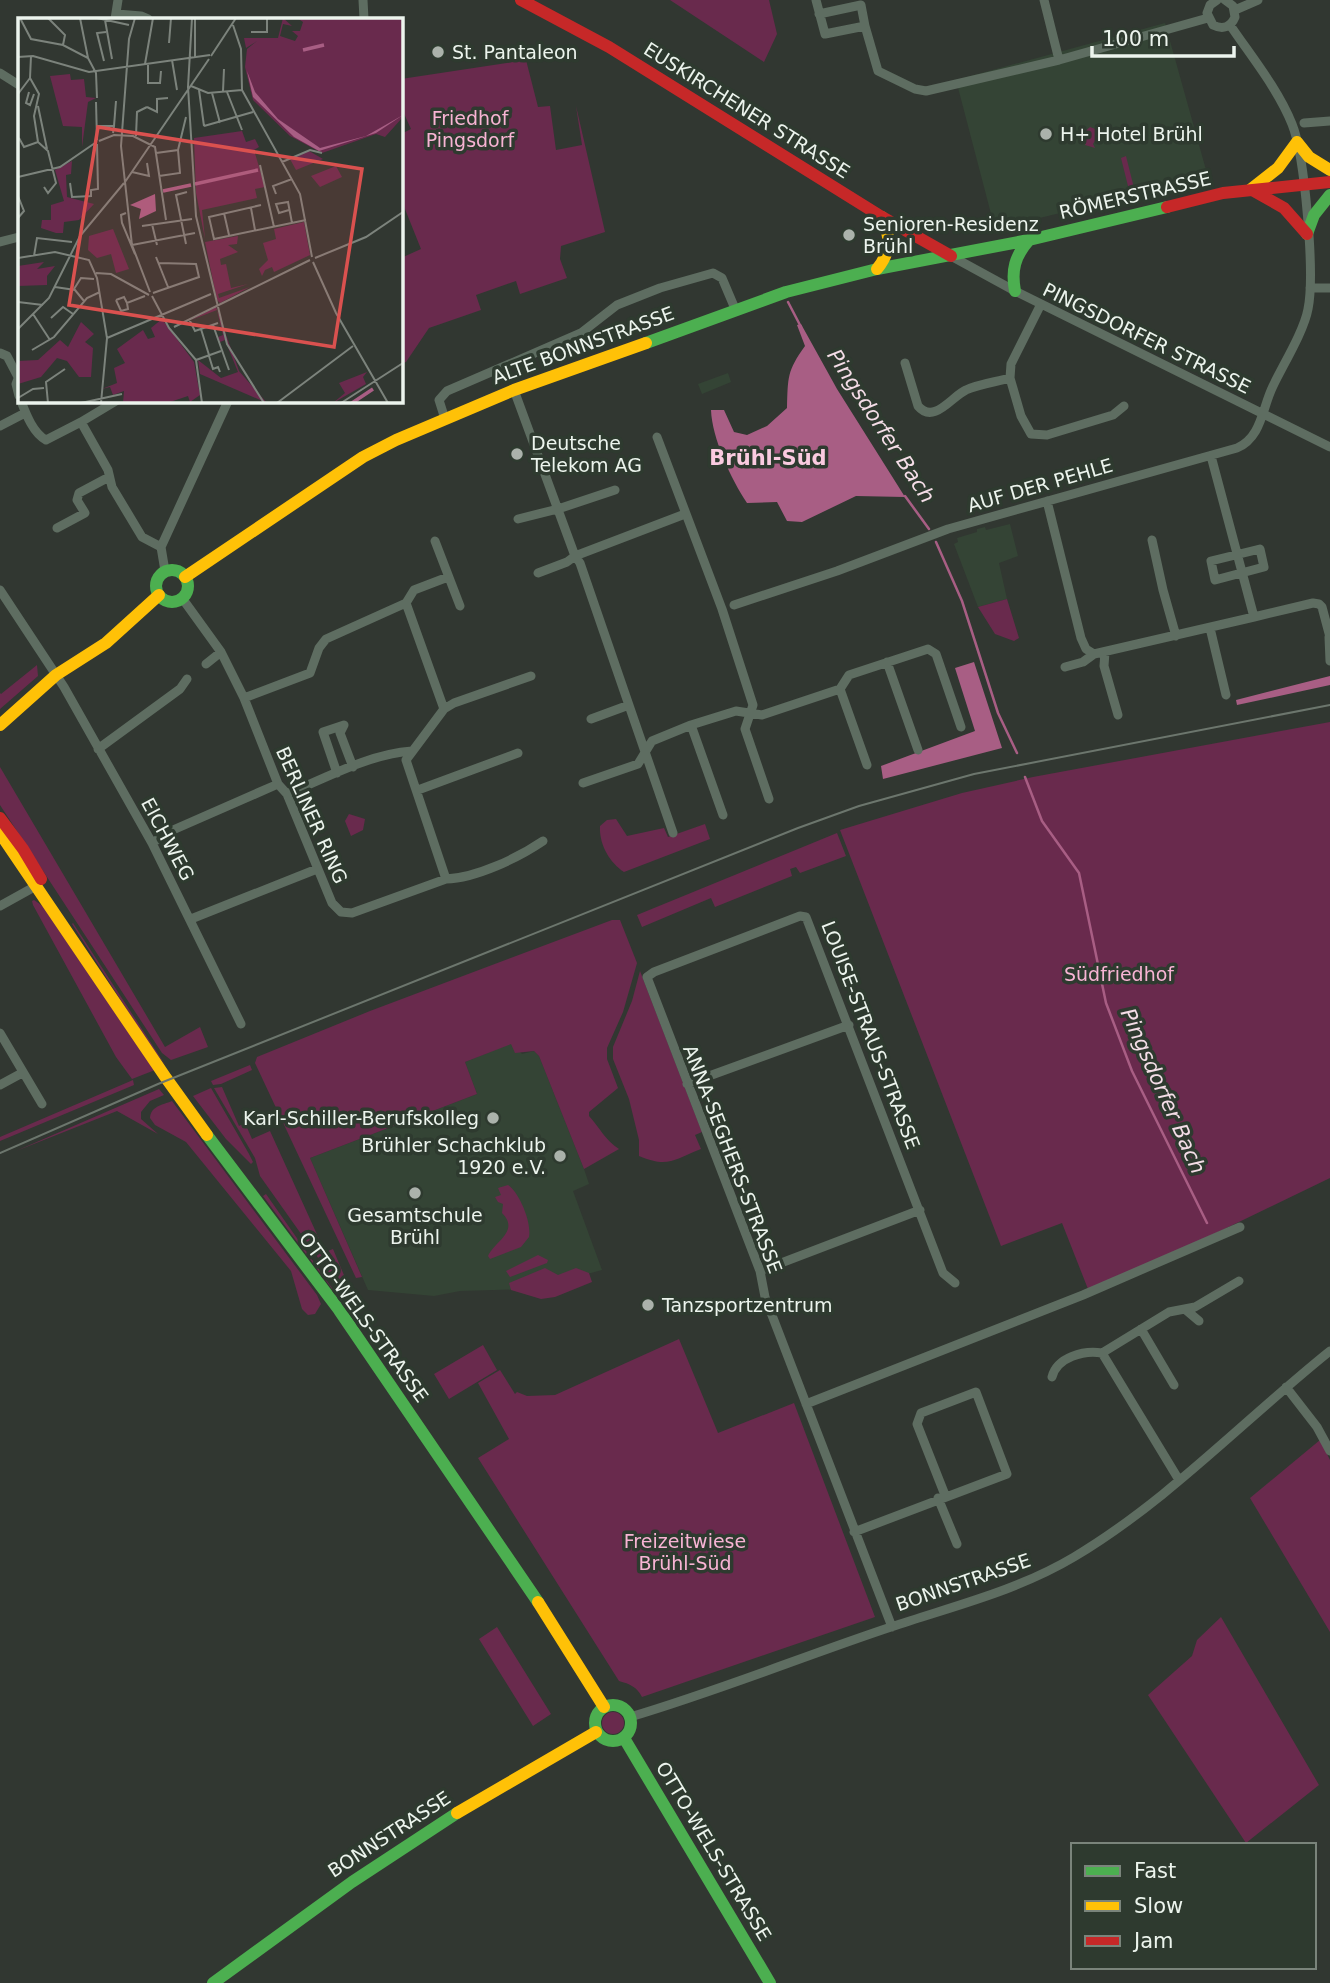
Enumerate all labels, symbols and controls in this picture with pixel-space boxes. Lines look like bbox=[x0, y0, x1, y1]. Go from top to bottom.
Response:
scale bar bbox=[1092, 14, 1234, 58]
inset map bbox=[18, 18, 402, 402]
text: 100 m bbox=[1102, 27, 1169, 51]
street label: EUSKIRCHENER STRASSE bbox=[640, 37, 854, 183]
place label: St. Pantaleon bbox=[452, 41, 578, 63]
marker: St. Pantaleon bbox=[430, 44, 446, 60]
park label: Friedhof Pingsdorf bbox=[426, 107, 516, 151]
place label: H+ Hotel Brühl bbox=[1060, 123, 1203, 145]
marker: H+ Hotel Brühl bbox=[1038, 126, 1054, 142]
street label: RÖMERSTRASSE bbox=[1057, 167, 1213, 223]
place label: Senioren-Residenz Brühl bbox=[863, 213, 1039, 257]
marker: Senioren-Residenz Brühl bbox=[841, 227, 857, 243]
street label: PINGSDORFER STRASSE bbox=[1040, 278, 1254, 398]
street label: ALTE BONNSTRASSE bbox=[489, 302, 677, 388]
water label: Pingsdorfer Bach bbox=[822, 345, 940, 507]
place label: Deutsche Telekom AG bbox=[530, 432, 642, 476]
marker: Deutsche Telekom AG bbox=[509, 446, 525, 462]
district label: Brühl-Süd bbox=[709, 446, 827, 470]
street label: AUF DER PEHLE bbox=[965, 454, 1115, 516]
street label: BERLINER RING bbox=[272, 743, 352, 887]
street label: EICHWEG bbox=[137, 794, 199, 884]
street label: LOUISE-STRAUS-STRASSE bbox=[817, 918, 925, 1152]
park label: Südfriedhof bbox=[1064, 963, 1175, 985]
water label: Pingsdorfer Bach bbox=[1116, 1005, 1210, 1177]
street label: ANNA-SEGHERS-STRASSE bbox=[679, 1041, 787, 1277]
place label: Karl-Schiller-Berufskolleg bbox=[243, 1107, 479, 1129]
marker: Karl-Schiller-Berufskolleg bbox=[485, 1110, 501, 1126]
place label: Brühler Schachklub 1920 e.V. bbox=[361, 1134, 546, 1178]
marker: Brühler Schachklub 1920 e.V. bbox=[552, 1148, 568, 1164]
marker: Gesamtschule Brühl bbox=[407, 1185, 423, 1201]
place label: Gesamtschule Brühl bbox=[347, 1204, 483, 1248]
street label: OTTO-WELS-STRASSE bbox=[295, 1228, 433, 1406]
place label: Tanzsportzentrum bbox=[661, 1294, 832, 1316]
marker: Tanzsportzentrum bbox=[640, 1297, 656, 1313]
park label: Freizeitwiese Brühl-Süd bbox=[624, 1530, 746, 1574]
street label: BONNSTRASSE bbox=[893, 1549, 1033, 1615]
street label: OTTO-WELS-STRASSE bbox=[652, 1758, 776, 1944]
street label: BONNSTRASSE bbox=[324, 1786, 454, 1882]
legend bbox=[1071, 1843, 1316, 1969]
text: Fast bbox=[1134, 1859, 1176, 1883]
text: Slow bbox=[1134, 1894, 1183, 1918]
text: Jam bbox=[1132, 1929, 1174, 1953]

